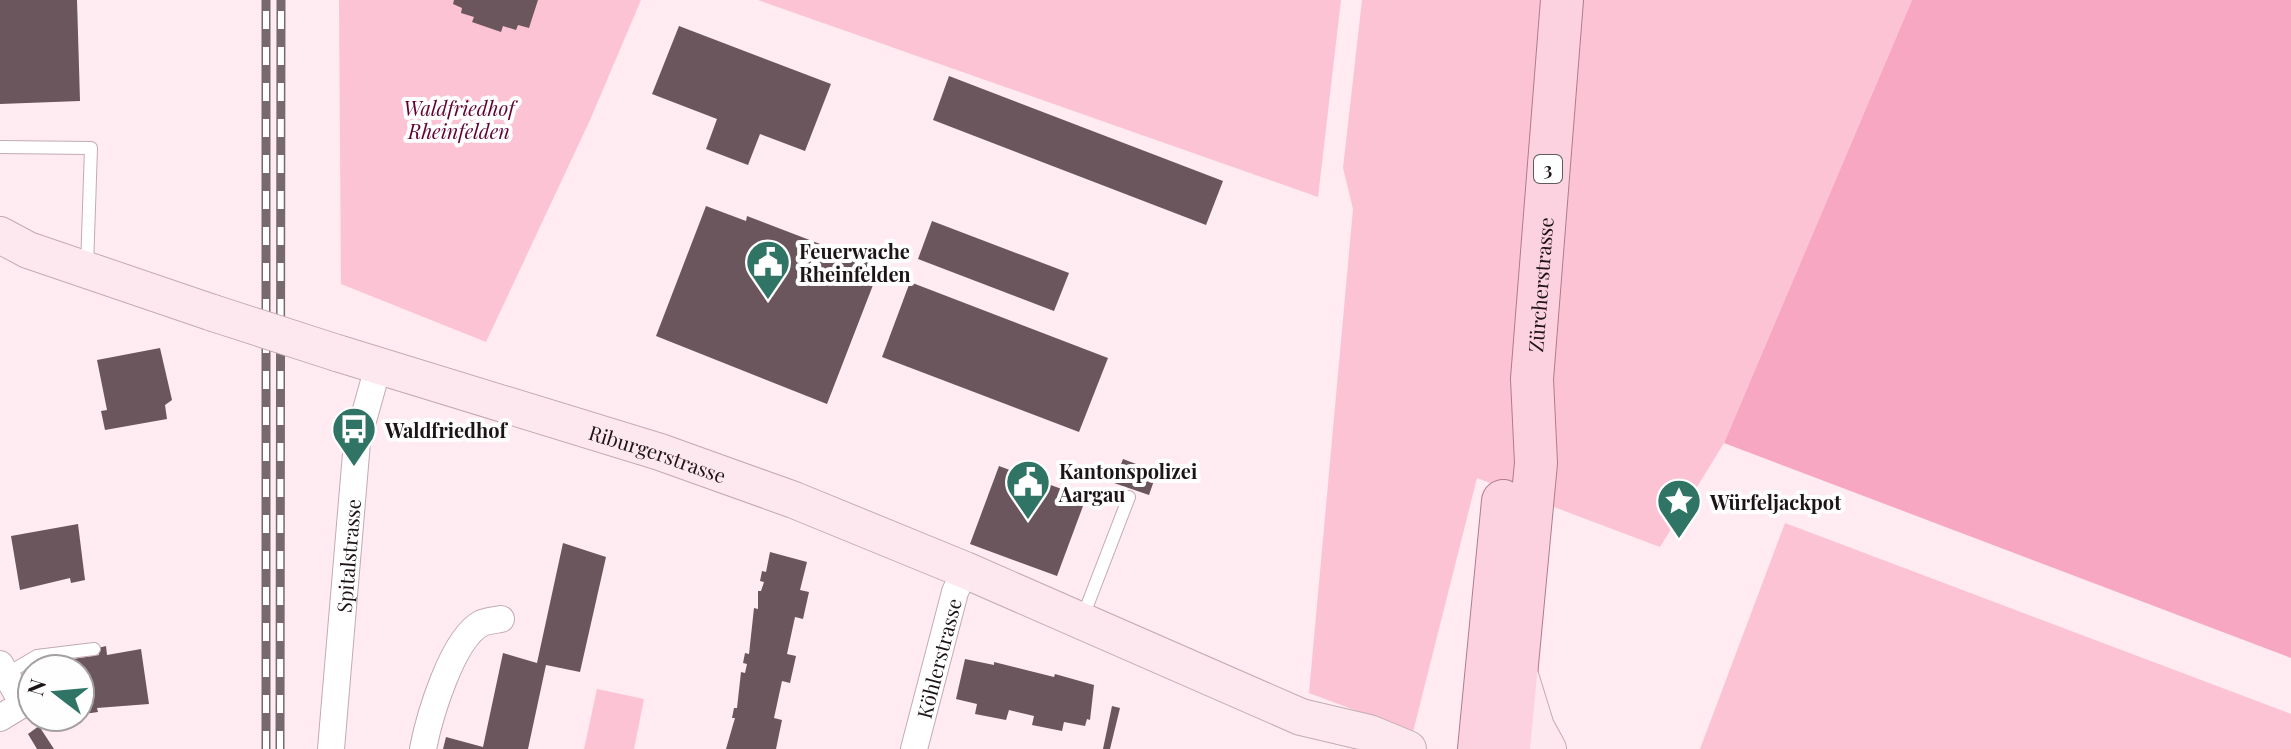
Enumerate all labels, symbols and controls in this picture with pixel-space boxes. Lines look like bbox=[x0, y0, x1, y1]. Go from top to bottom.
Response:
park label: Waldfriedhof Rheinfelden bbox=[403, 94, 518, 144]
road number: 3 bbox=[1534, 155, 1562, 183]
street label: Zürcherstrasse bbox=[1521, 216, 1558, 353]
place label: Feuerwache Rheinfelden bbox=[799, 237, 911, 287]
public building icon: Feuerwache Rheinfelden bbox=[744, 238, 792, 301]
bus stop icon: Waldfriedhof bbox=[330, 405, 378, 468]
place label: Waldfriedhof bbox=[384, 416, 509, 443]
street label: Riburgerstrasse bbox=[586, 418, 730, 488]
place label: Kantonspolizei Aargau bbox=[1058, 457, 1197, 507]
public building icon: Kantonspolizei Aargau bbox=[1004, 458, 1052, 521]
place icon: Würfeljackpot bbox=[1655, 477, 1703, 540]
place label: Würfeljackpot bbox=[1709, 488, 1842, 515]
street label: Spitalstrasse bbox=[329, 498, 366, 614]
street label: Köhlerstrasse bbox=[909, 595, 966, 721]
north arrow bbox=[16, 653, 96, 733]
text: N bbox=[19, 675, 52, 699]

